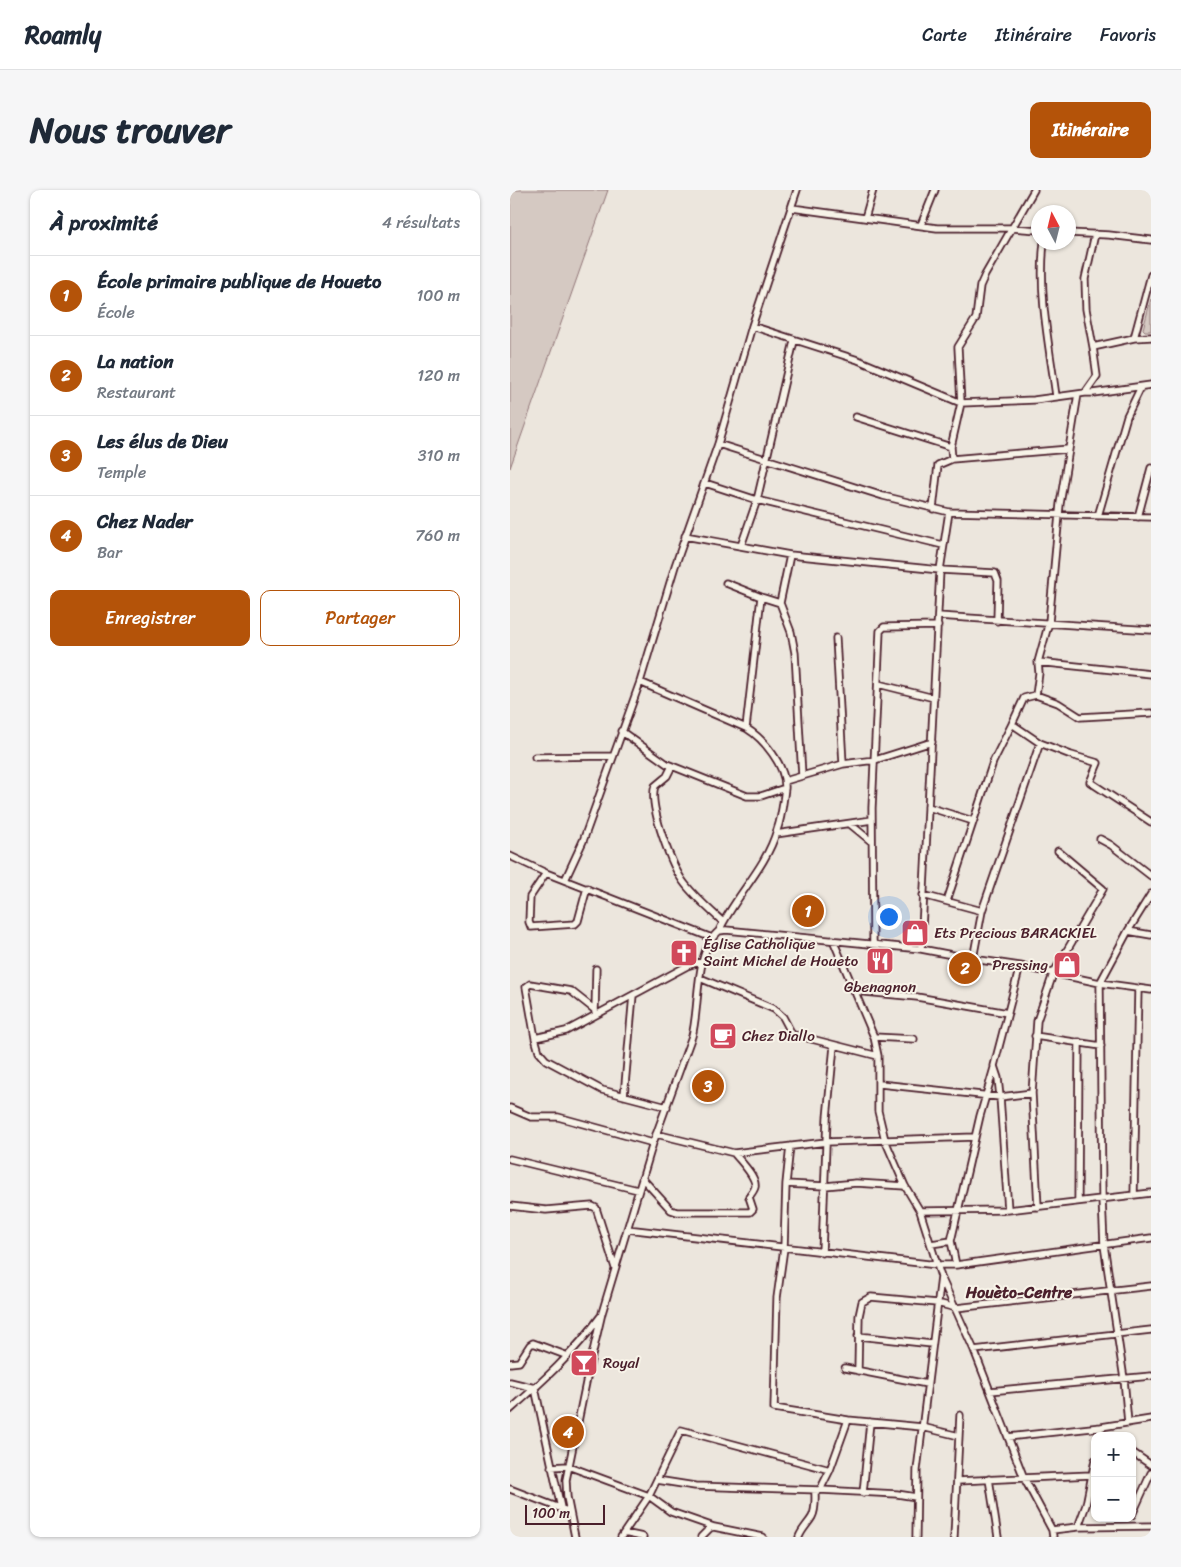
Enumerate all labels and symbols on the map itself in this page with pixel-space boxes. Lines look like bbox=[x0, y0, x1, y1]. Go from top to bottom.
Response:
north arrow bbox=[1031, 205, 1076, 250]
pin: 1 bbox=[792, 892, 824, 930]
your location bbox=[876, 904, 902, 930]
shop icon: Ets Precious BARACKIEL bbox=[900, 918, 930, 948]
place label: Ets Precious BARACKIEL bbox=[934, 920, 1097, 946]
place label: Église Catholique Saint Michel de Houeto bbox=[703, 931, 859, 974]
church icon: Église Catholique Saint Michel de Houeto bbox=[669, 938, 699, 968]
restaurant icon: Gbenagnon bbox=[865, 946, 895, 976]
pin: 2 bbox=[949, 949, 981, 987]
shop icon: Pressing bbox=[1052, 950, 1082, 980]
place label: Pressing bbox=[992, 952, 1048, 978]
place label: Gbenagnon bbox=[844, 974, 916, 1000]
cafe icon: Chez Diallo bbox=[708, 1021, 738, 1051]
place label: Chez Diallo bbox=[742, 1023, 815, 1049]
pin: 3 bbox=[692, 1067, 724, 1105]
district label: Houèto-Centre bbox=[965, 1278, 1073, 1307]
bar icon: Royal bbox=[569, 1348, 599, 1378]
place label: Royal bbox=[603, 1350, 640, 1376]
pin: 4 bbox=[552, 1413, 584, 1451]
scale bar bbox=[525, 1502, 605, 1525]

